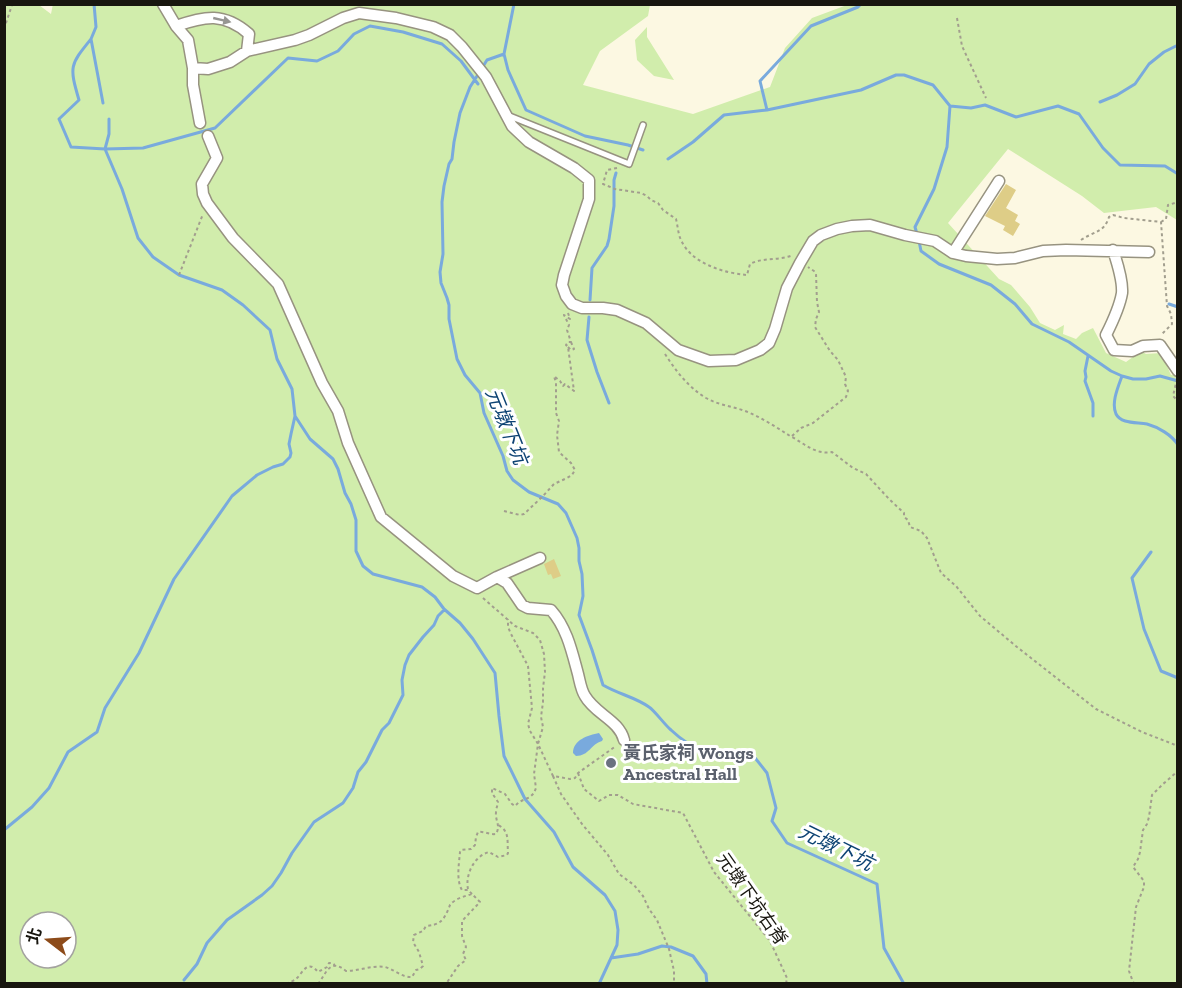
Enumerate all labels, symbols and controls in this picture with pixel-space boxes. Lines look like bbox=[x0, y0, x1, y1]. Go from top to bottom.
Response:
one-way arrow bbox=[213, 15, 231, 25]
water label: 元墩下坑 bbox=[481, 384, 534, 470]
place label: 黃氏家祠 Wongs Ancestral Hall bbox=[623, 742, 754, 785]
marker: 黃氏家祠 Wongs Ancestral Hall bbox=[604, 756, 618, 770]
water label: 元墩下坑 bbox=[795, 819, 880, 877]
street label: 元墩下坑右脊 bbox=[712, 848, 792, 950]
north arrow bbox=[18, 910, 78, 970]
text: 北 bbox=[23, 925, 46, 946]

